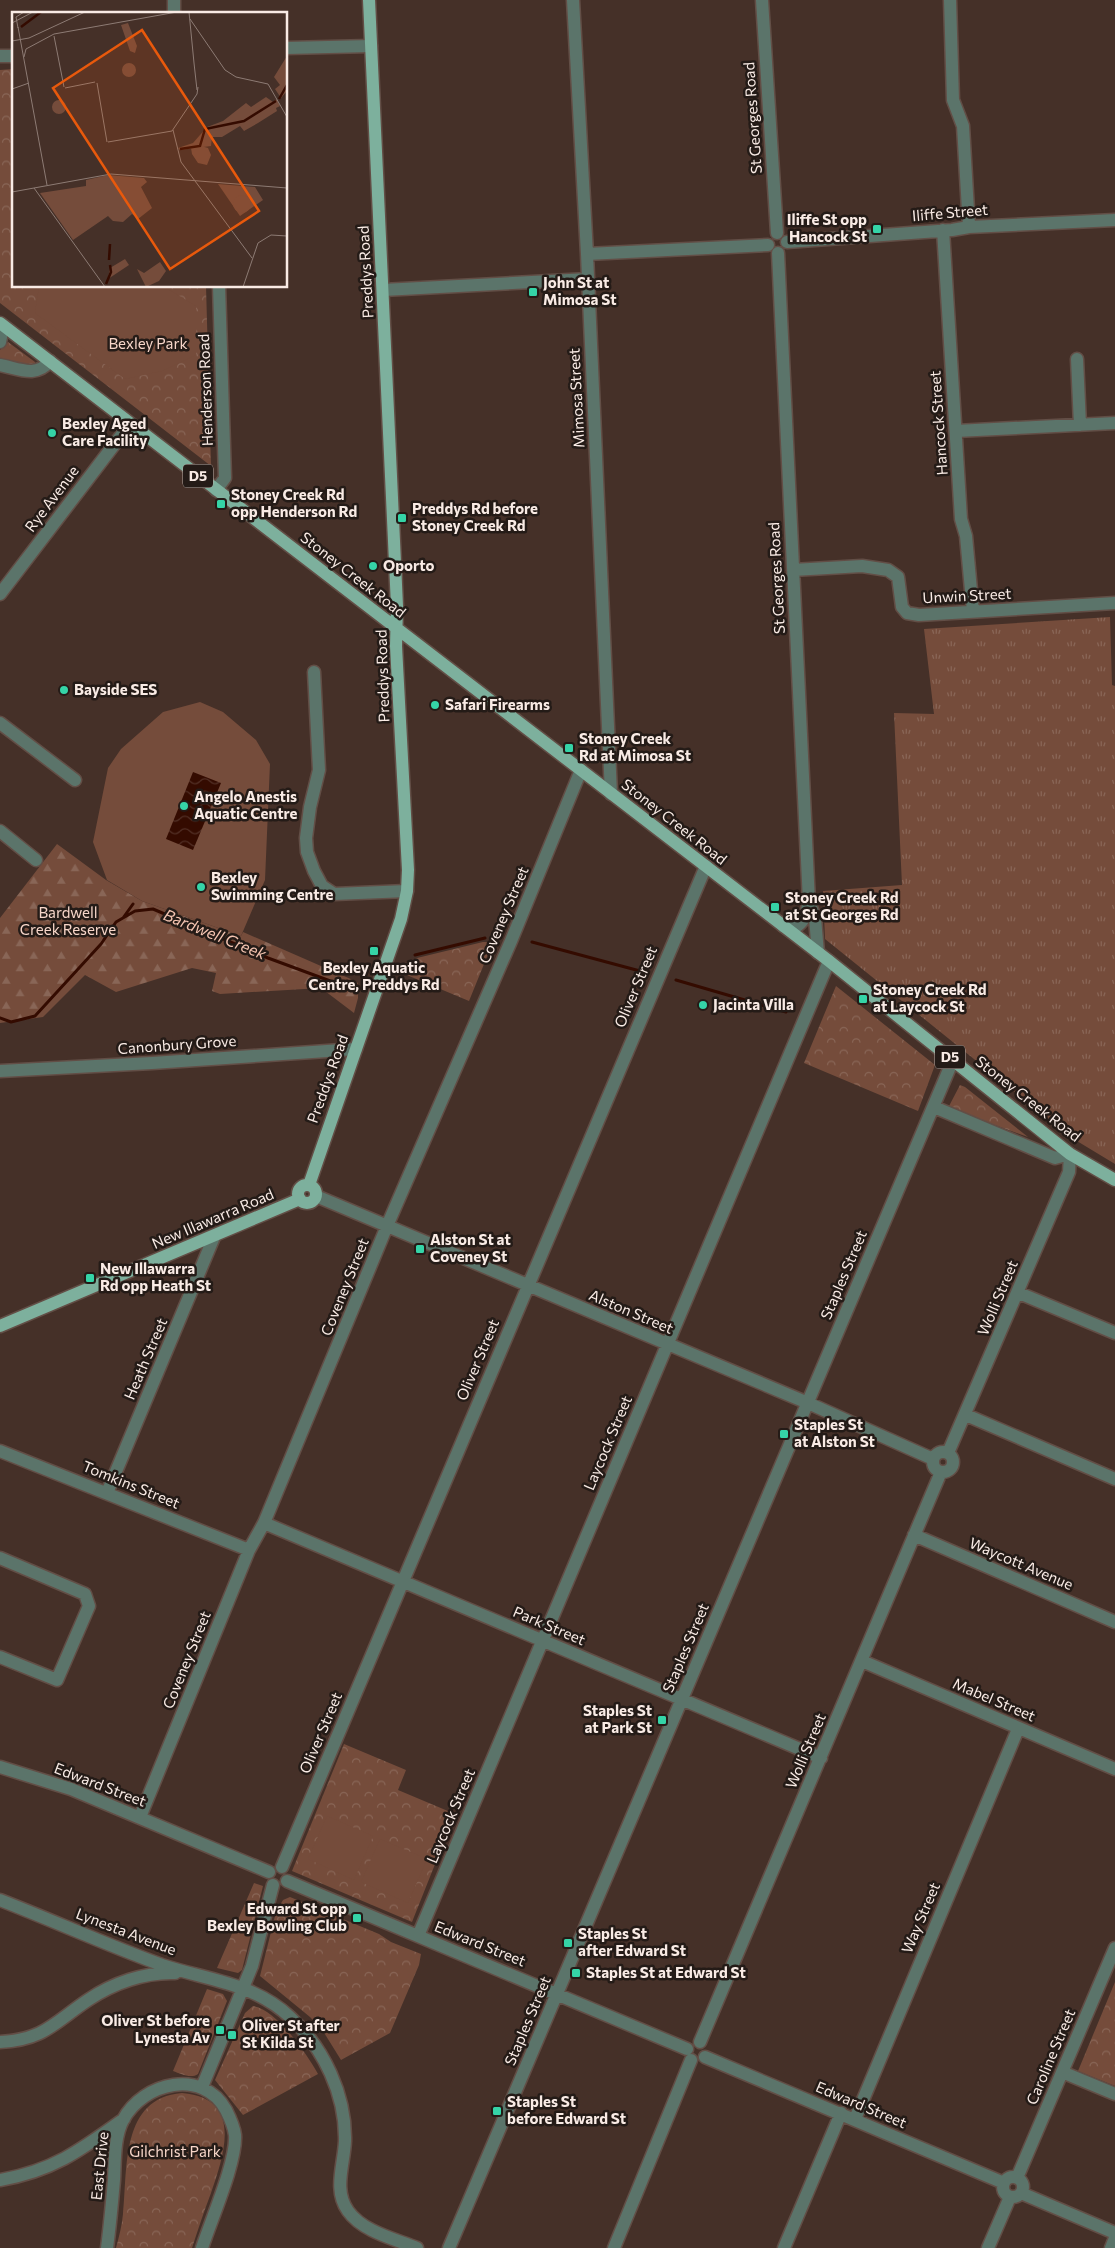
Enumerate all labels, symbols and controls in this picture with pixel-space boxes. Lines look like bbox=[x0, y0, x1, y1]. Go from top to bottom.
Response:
inset map bbox=[12, 12, 288, 288]
street label: St Georges Road bbox=[739, 62, 765, 175]
street label: Iliffe Street bbox=[911, 200, 989, 224]
place label: Iliffe St opp Hancock St bbox=[787, 210, 867, 245]
marker: Iliffe St opp Hancock St bbox=[871, 223, 883, 235]
street label: Preddys Road bbox=[354, 225, 376, 319]
place label: John St at Mimosa St bbox=[543, 273, 616, 308]
marker: John St at Mimosa St bbox=[527, 286, 539, 298]
park label: Bexley Park bbox=[108, 334, 188, 352]
street label: Henderson Road bbox=[194, 334, 216, 446]
street label: Mimosa Street bbox=[564, 348, 588, 448]
street label: Hancock Street bbox=[925, 370, 951, 476]
place label: Bexley Aged Care Facility bbox=[62, 414, 148, 449]
marker: Bexley Aged Care Facility bbox=[46, 427, 58, 439]
street label: Rye Avenue bbox=[20, 462, 82, 535]
road number: D5 bbox=[183, 464, 213, 488]
place label: Stoney Creek Rd opp Henderson Rd bbox=[231, 485, 357, 520]
marker: Stoney Creek Rd opp Henderson Rd bbox=[215, 498, 227, 510]
place label: Preddys Rd before Stoney Creek Rd bbox=[412, 499, 538, 534]
marker: Preddys Rd before Stoney Creek Rd bbox=[396, 512, 408, 524]
street label: St Georges Road bbox=[764, 522, 788, 635]
street label: Stoney Creek Road bbox=[297, 528, 410, 621]
place label: Oporto bbox=[383, 556, 435, 574]
marker: Oporto bbox=[367, 560, 379, 572]
street label: Unwin Street bbox=[922, 584, 1012, 606]
street label: Preddys Road bbox=[371, 629, 393, 723]
place label: Bayside SES bbox=[74, 680, 157, 698]
marker: Bayside SES bbox=[58, 684, 70, 696]
place label: Safari Firearms bbox=[445, 695, 550, 713]
marker: Safari Firearms bbox=[429, 699, 441, 711]
place label: Stoney Creek Rd at Mimosa St bbox=[579, 729, 691, 764]
marker: Stoney Creek Rd at Mimosa St bbox=[563, 742, 575, 754]
street label: Stoney Creek Road bbox=[618, 775, 731, 868]
place label: Angelo Anestis Aquatic Centre bbox=[194, 787, 297, 822]
marker: Angelo Anestis Aquatic Centre bbox=[178, 800, 190, 812]
street label: Coveney Street bbox=[475, 863, 532, 966]
place label: Bexley Swimming Centre bbox=[211, 868, 334, 903]
marker: Bexley Swimming Centre bbox=[195, 881, 207, 893]
place label: Stoney Creek Rd at St Georges Rd bbox=[785, 888, 899, 923]
marker: Stoney Creek Rd at St Georges Rd bbox=[769, 901, 781, 913]
park label: Bardwell Creek Reserve bbox=[20, 903, 116, 938]
water label: Bardwell Creek bbox=[161, 904, 270, 963]
street label: Oliver Street bbox=[610, 943, 660, 1030]
marker: Bexley Aquatic Centre, Preddys Rd bbox=[368, 945, 380, 957]
place label: Bexley Aquatic Centre, Preddys Rd bbox=[308, 958, 440, 993]
place label: Stoney Creek Rd at Laycock St bbox=[873, 980, 987, 1015]
marker: Stoney Creek Rd at Laycock St bbox=[857, 993, 869, 1005]
place label: Jacinta Villa bbox=[713, 995, 794, 1013]
marker: Jacinta Villa bbox=[697, 999, 709, 1011]
street label: Canonbury Grove bbox=[117, 1031, 237, 1057]
street label: Preddys Road bbox=[303, 1032, 351, 1125]
road number: D5 bbox=[935, 1046, 965, 1068]
street label: Stoney Creek Road bbox=[972, 1052, 1085, 1145]
street label: New Illawarra Road bbox=[149, 1184, 276, 1252]
street label: Staples Street bbox=[816, 1227, 870, 1322]
place label: Alston St at Coveney St bbox=[430, 1230, 511, 1265]
street label: Coveney Street bbox=[316, 1235, 372, 1338]
marker: Alston St at Coveney St bbox=[414, 1243, 426, 1255]
street label: Wolli Street bbox=[973, 1257, 1021, 1338]
place label: New Illawarra Rd opp Heath St bbox=[100, 1259, 211, 1294]
marker: New Illawarra Rd opp Heath St bbox=[84, 1272, 96, 1284]
street label: Alston Street bbox=[587, 1285, 676, 1337]
street label: Heath Street bbox=[120, 1315, 170, 1402]
street label: Oliver Street bbox=[452, 1316, 502, 1403]
street label: Laycock Street bbox=[579, 1393, 635, 1493]
place label: Staples St at Alston St bbox=[794, 1415, 875, 1450]
marker: Staples St at Alston St bbox=[778, 1428, 790, 1440]
street label: Tomkins Street bbox=[80, 1456, 183, 1512]
street label: Waycott Avenue bbox=[967, 1533, 1076, 1593]
street label: Staples Street bbox=[658, 1600, 712, 1695]
street label: Park Street bbox=[511, 1602, 588, 1648]
street label: Coveney Street bbox=[158, 1608, 214, 1711]
street label: Mabel Street bbox=[950, 1674, 1038, 1725]
street label: Oliver Street bbox=[295, 1689, 345, 1776]
place label: Staples St at Park St bbox=[583, 1701, 652, 1736]
street label: Wolli Street bbox=[781, 1710, 829, 1791]
marker: Staples St at Park St bbox=[656, 1714, 668, 1726]
street label: Edward Street bbox=[52, 1758, 149, 1810]
street label: Laycock Street bbox=[422, 1766, 478, 1866]
street label: Way Street bbox=[897, 1879, 943, 1956]
place label: Edward St opp Bexley Bowling Club bbox=[207, 1899, 347, 1934]
street label: Lynesta Avenue bbox=[74, 1904, 179, 1959]
marker: Edward St opp Bexley Bowling Club bbox=[351, 1912, 363, 1924]
street label: Edward Street bbox=[432, 1917, 529, 1970]
place label: Staples St after Edward St bbox=[578, 1924, 686, 1959]
marker: Staples St after Edward St bbox=[562, 1937, 574, 1949]
place label: Staples St at Edward St bbox=[586, 1963, 746, 1981]
marker: Staples St at Edward St bbox=[570, 1967, 582, 1979]
street label: Staples Street bbox=[500, 1973, 554, 2068]
street label: Caroline Street bbox=[1022, 2006, 1078, 2107]
place label: Oliver St before Lynesta Av bbox=[101, 2011, 210, 2046]
place label: Oliver St after St Kilda St bbox=[242, 2016, 340, 2051]
marker: Oliver St before Lynesta Av bbox=[214, 2024, 226, 2036]
marker: Oliver St after St Kilda St bbox=[226, 2029, 238, 2041]
street label: Edward Street bbox=[813, 2077, 910, 2131]
place label: Staples St before Edward St bbox=[507, 2092, 626, 2127]
marker: Staples St before Edward St bbox=[491, 2105, 503, 2117]
street label: East Drive bbox=[86, 2131, 112, 2201]
park label: Gilchrist Park bbox=[129, 2142, 221, 2160]

